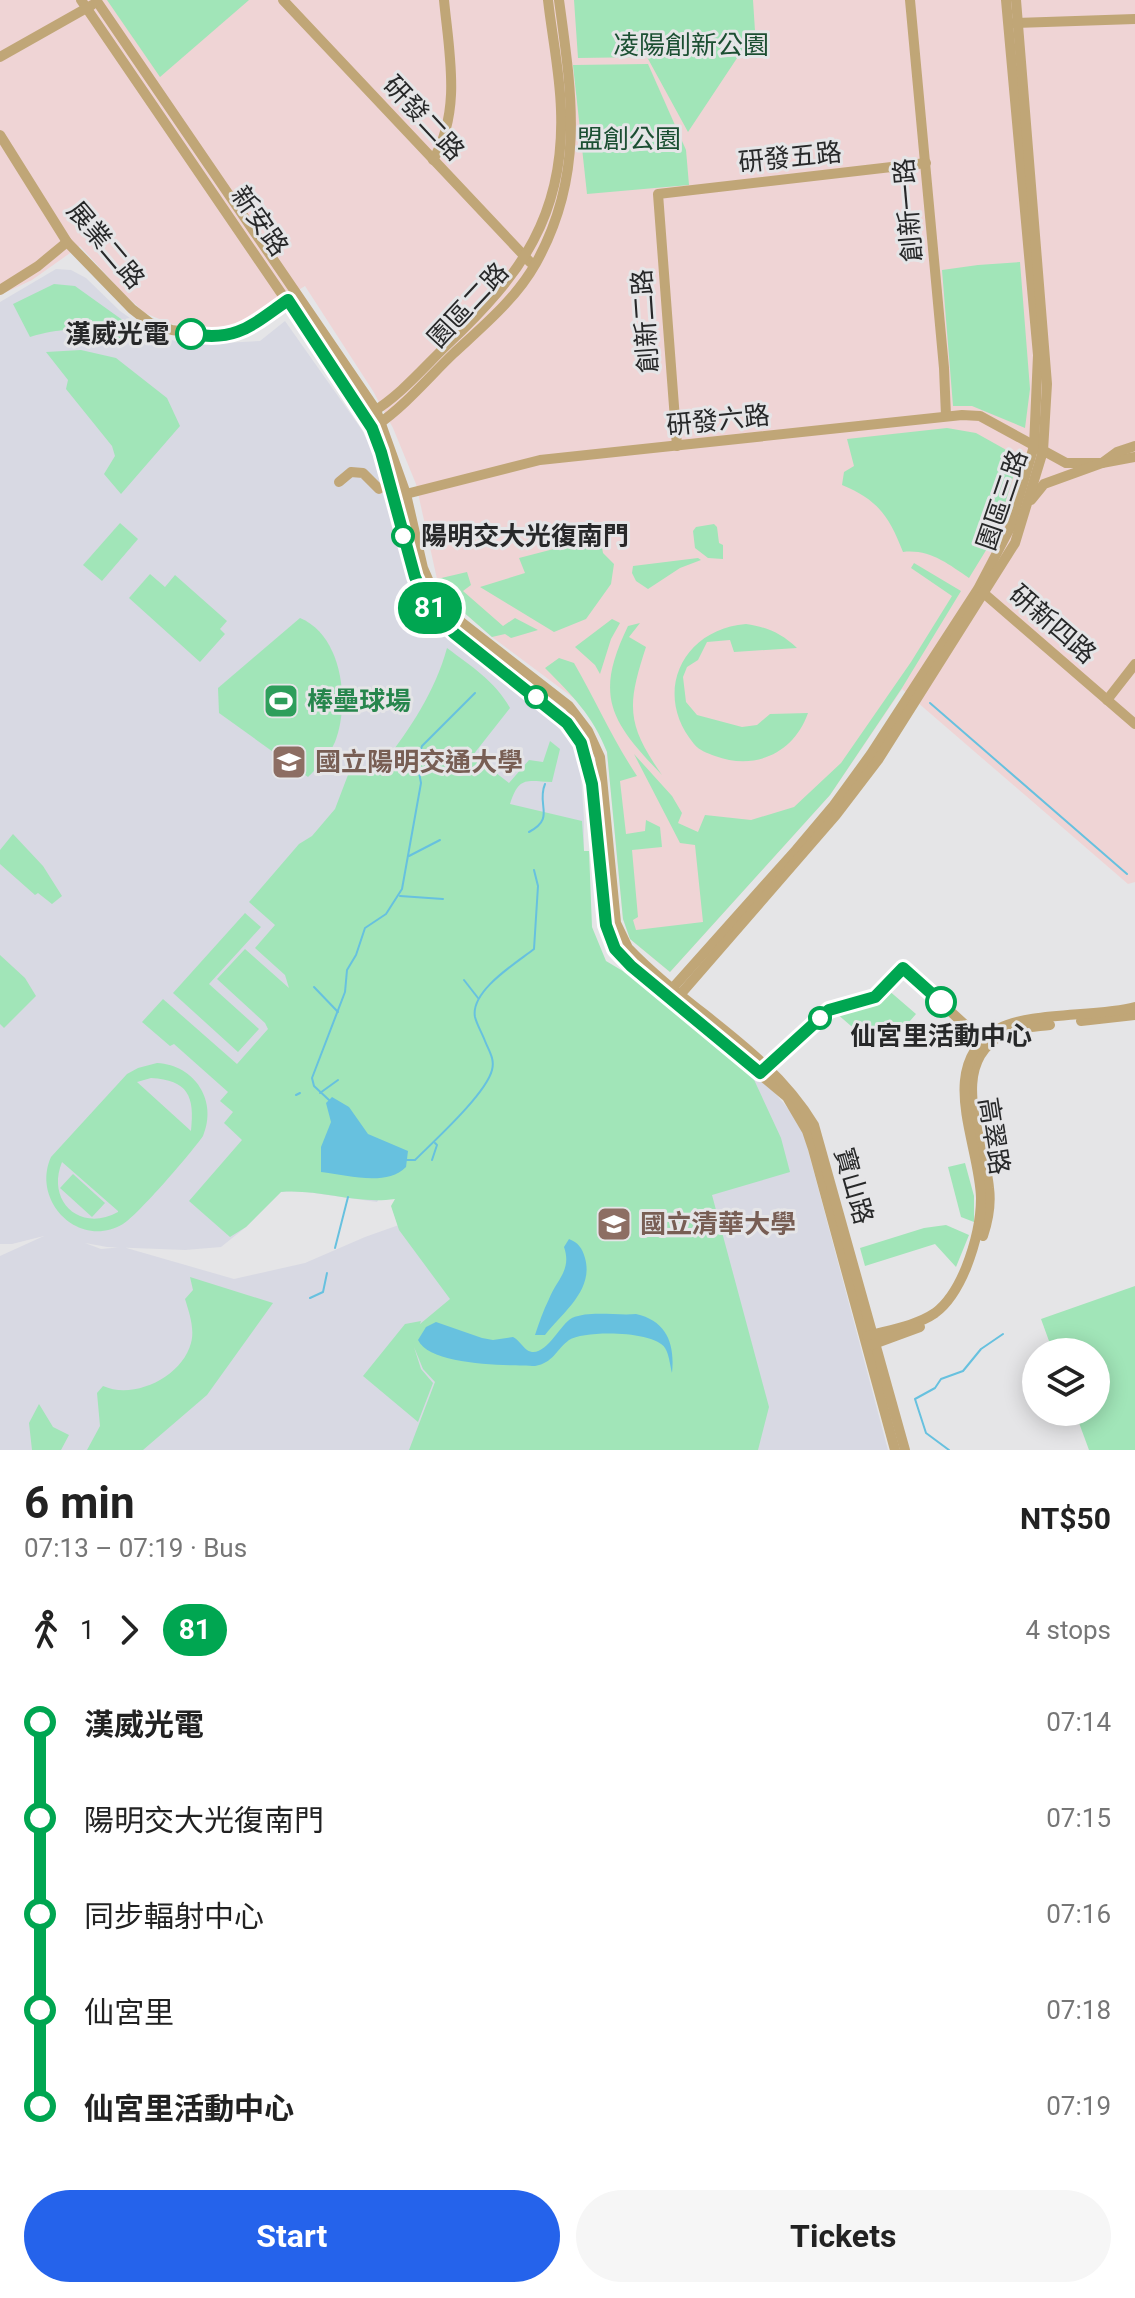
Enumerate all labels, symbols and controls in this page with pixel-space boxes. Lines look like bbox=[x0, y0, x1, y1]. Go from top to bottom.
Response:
park label: 凌陽創新公園 bbox=[613, 30, 769, 60]
street label: 研發二路 bbox=[378, 70, 470, 166]
park label: 盟創公園 bbox=[577, 124, 681, 154]
street label: 研發五路 bbox=[737, 137, 843, 177]
street label: 創新一路 bbox=[889, 157, 927, 263]
street label: 新安路 bbox=[225, 180, 295, 262]
street label: 展業二路 bbox=[61, 196, 151, 294]
street label: 園區二路 bbox=[422, 257, 514, 353]
street label: 創新二路 bbox=[626, 268, 664, 374]
place label: 漢威光電 bbox=[65, 319, 169, 349]
marker: 漢威光電 bbox=[176, 319, 206, 349]
street label: 研發六路 bbox=[665, 400, 771, 440]
street label: 園區三路 bbox=[971, 446, 1033, 554]
place label: 陽明交大光復南門 bbox=[421, 521, 629, 551]
marker: 陽明交大光復南門 bbox=[392, 525, 414, 547]
street label: 研新四路 bbox=[1004, 579, 1102, 669]
line badge: 81 bbox=[394, 582, 466, 634]
text: 81 bbox=[414, 591, 446, 624]
sports icon: 棒壘球場 bbox=[262, 682, 300, 720]
place label: 棒壘球場 bbox=[307, 686, 411, 716]
unlabelled marker bbox=[525, 686, 547, 708]
school or university icon: 國立陽明交通大學 bbox=[270, 743, 308, 781]
place label: 國立陽明交通大學 bbox=[315, 747, 523, 777]
marker: 仙宮里活動中心 bbox=[926, 987, 956, 1017]
unlabelled marker bbox=[809, 1007, 831, 1029]
place label: 仙宮里活動中心 bbox=[850, 1021, 1032, 1051]
street label: 高翠路 bbox=[973, 1095, 1015, 1177]
street label: 寶山路 bbox=[829, 1144, 879, 1228]
school or university icon: 國立清華大學 bbox=[595, 1205, 633, 1243]
place label: 國立清華大學 bbox=[640, 1209, 796, 1239]
map controls bbox=[1022, 1338, 1110, 1426]
button: layers bbox=[1022, 1338, 1110, 1426]
text: 6 min bbox=[24, 1477, 135, 1529]
text: NT$50 bbox=[1020, 1501, 1111, 1536]
text: 07:13 – 07:19 · Bus bbox=[24, 1533, 247, 1563]
icon: walk bbox=[24, 1608, 68, 1652]
icon: forward bbox=[107, 1608, 151, 1652]
text: 81 bbox=[179, 1613, 211, 1646]
text: 1 bbox=[80, 1615, 95, 1645]
text: 4 stops bbox=[1025, 1615, 1111, 1645]
text: 漢威光電 bbox=[84, 1707, 204, 1742]
text: 07:14 bbox=[1046, 1707, 1111, 1737]
text: 陽明交大光復南門 bbox=[84, 1803, 324, 1838]
text: 07:15 bbox=[1046, 1803, 1111, 1833]
text: 同步輻射中心 bbox=[84, 1899, 264, 1934]
text: 07:16 bbox=[1046, 1899, 1111, 1929]
text: 仙宮里 bbox=[84, 1995, 174, 2030]
text: 07:18 bbox=[1046, 1995, 1111, 2025]
text: 仙宮里活動中心 bbox=[84, 2091, 294, 2126]
text: 07:19 bbox=[1046, 2091, 1111, 2121]
button: Start bbox=[24, 2190, 560, 2282]
button: Tickets bbox=[576, 2190, 1111, 2282]

